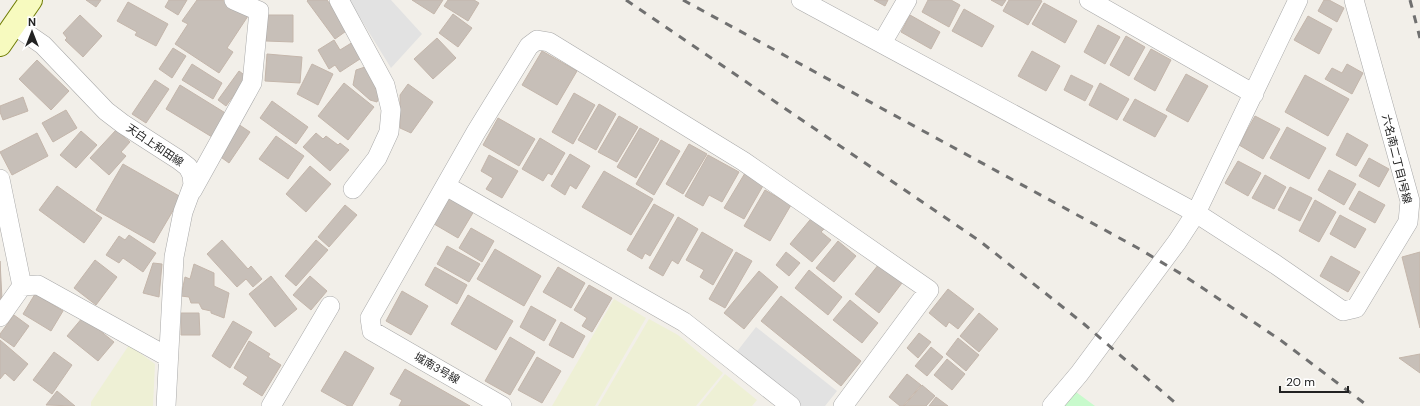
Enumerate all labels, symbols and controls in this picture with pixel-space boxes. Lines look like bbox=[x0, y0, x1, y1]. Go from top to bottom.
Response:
north arrow bbox=[12, 12, 52, 52]
text: N bbox=[28, 15, 36, 29]
street label: 六名南二丁目1号線 bbox=[1379, 113, 1415, 205]
street label: 天白上和田線 bbox=[124, 121, 186, 169]
street label: 城南3号線 bbox=[412, 349, 462, 387]
scale bar bbox=[1280, 368, 1348, 394]
text: 20 m bbox=[1286, 374, 1315, 390]

